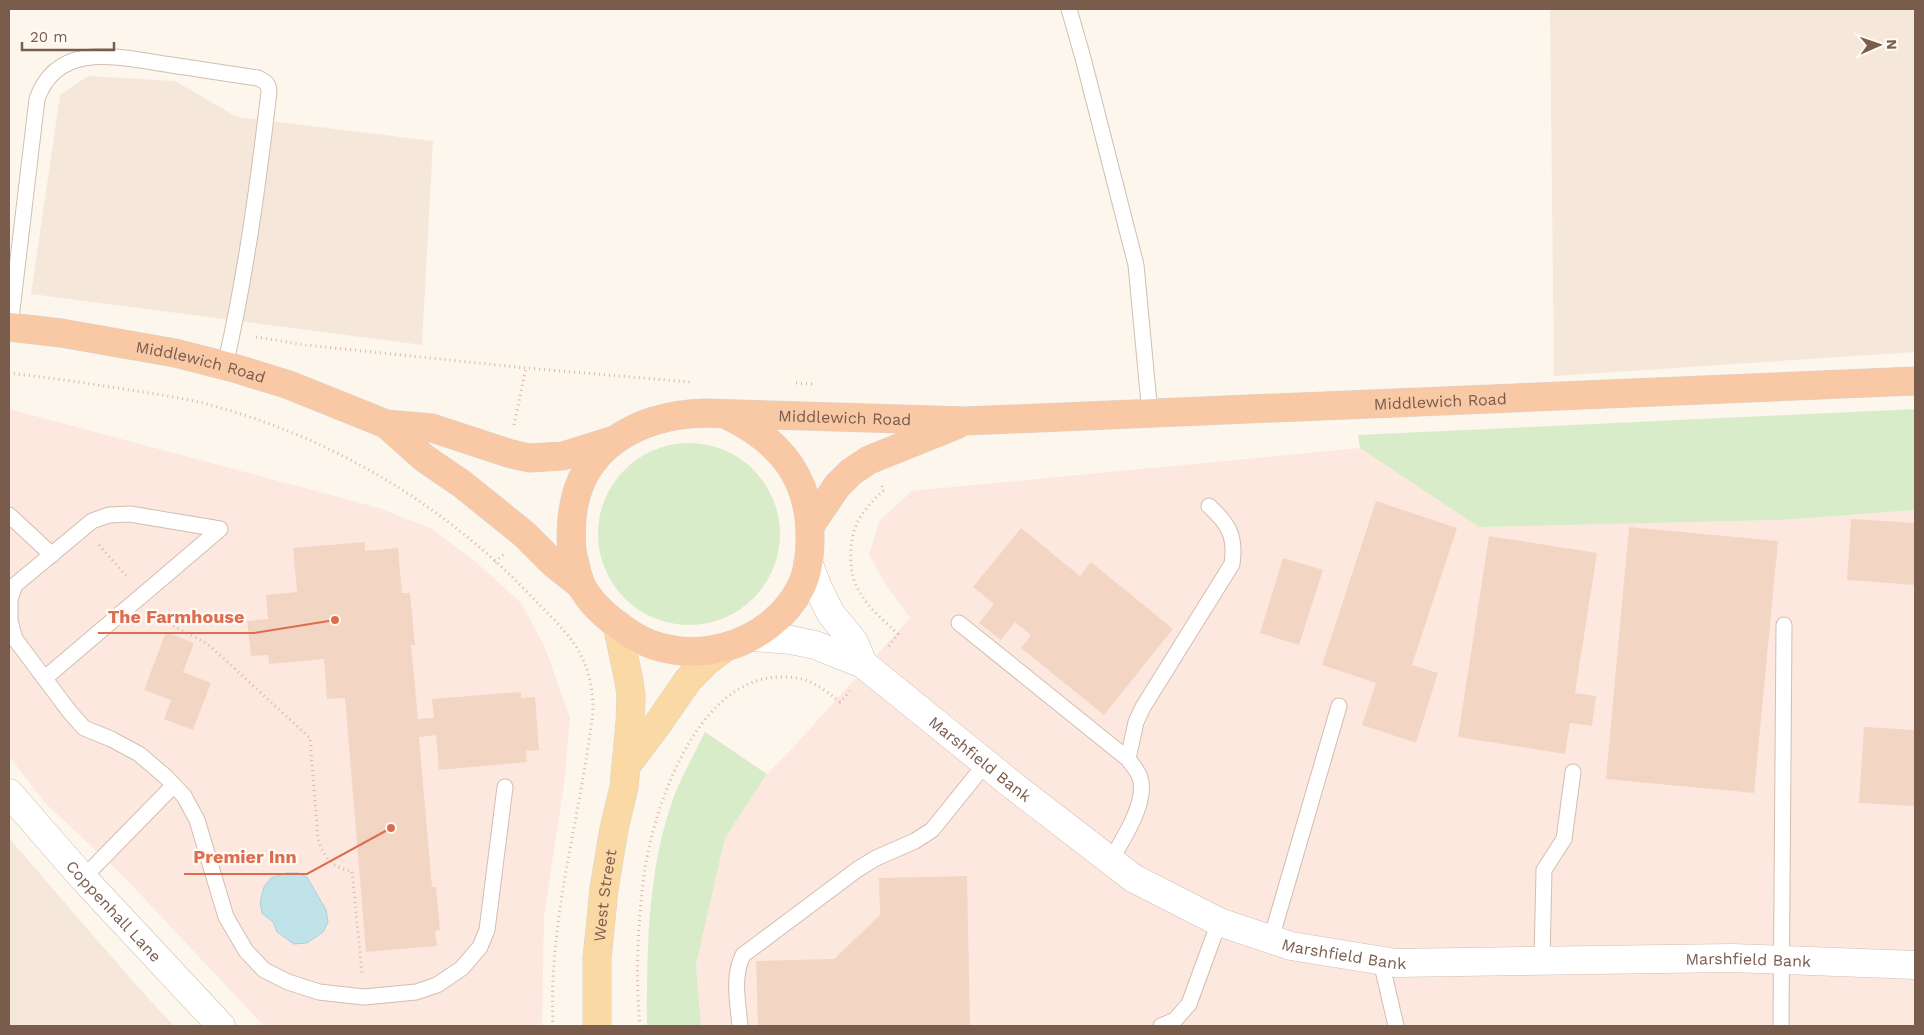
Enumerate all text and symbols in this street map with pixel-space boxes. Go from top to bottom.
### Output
scale bar [22,20,115,52]
north arrow [1854,20,1904,70]
text: 20 m [30,28,68,46]
text: N [1884,39,1900,50]
street label: Middlewich Road [134,337,268,387]
street label: Middlewich Road [1373,389,1507,414]
street label: Middlewich Road [778,406,911,429]
callout: The Farmhouse [98,600,254,633]
text: The Farmhouse [108,606,244,627]
street label: Marshfield Bank [925,712,1035,806]
callout: Premier Inn [184,841,307,874]
text: Premier Inn [193,846,297,867]
street label: West Street [590,848,621,943]
street label: Coppenhall Lane [62,857,165,966]
street label: Marshfield Bank [1279,935,1406,973]
street label: Marshfield Bank [1685,949,1811,971]

